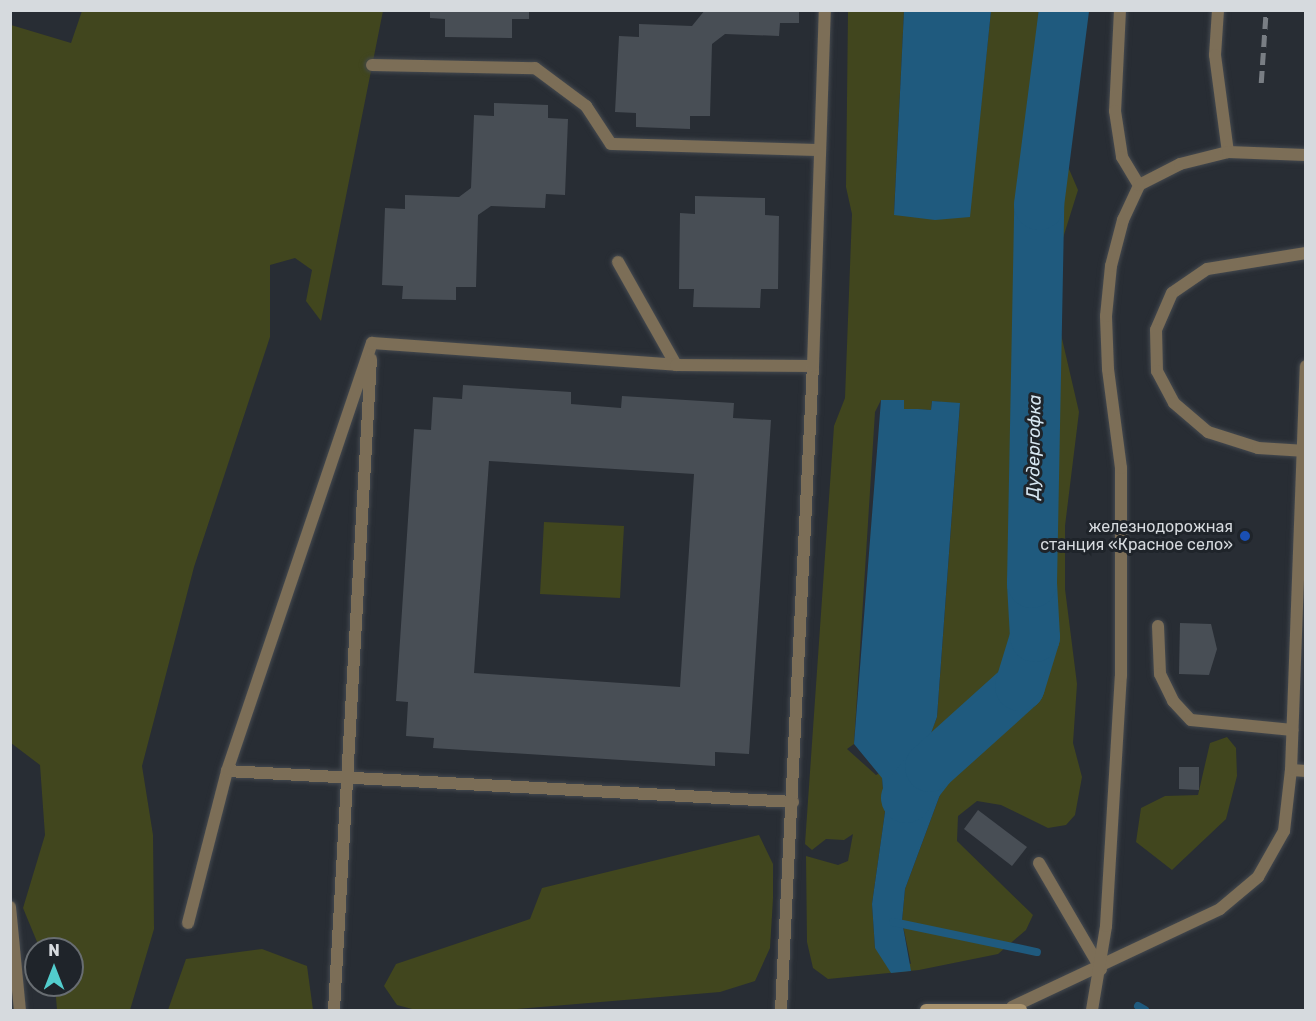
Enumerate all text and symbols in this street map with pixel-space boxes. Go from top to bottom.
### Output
water label: Дудергофка [1022,394,1046,500]
place label: железнодорожная станция «Красное село» [1040,517,1233,555]
marker: железнодорожная станция «Красное село» [1238,529,1252,543]
north arrow [24,937,84,997]
text: N [48,941,60,960]

